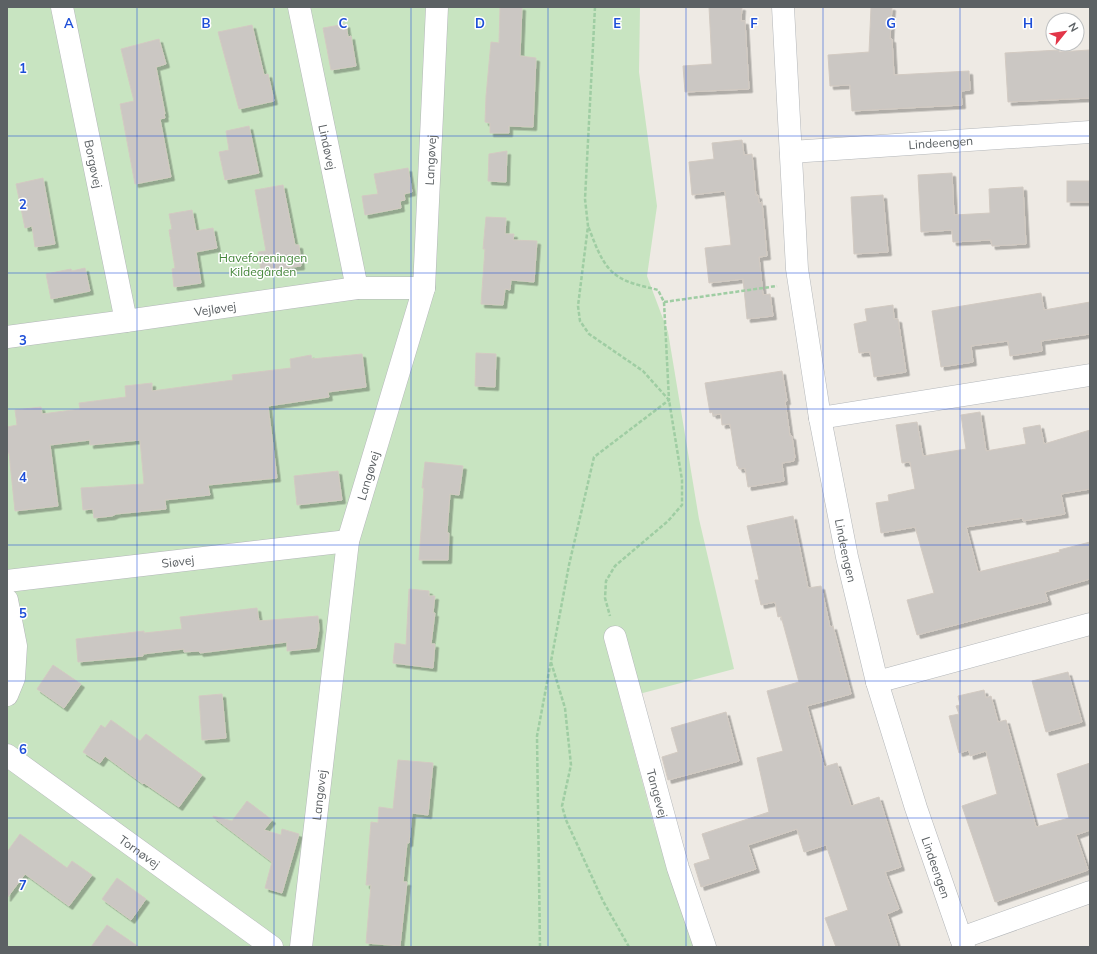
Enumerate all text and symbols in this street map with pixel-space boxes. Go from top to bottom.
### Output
north arrow [1045,12,1085,52]
text: A [64,15,74,31]
text: B [202,15,211,31]
text: C [339,15,348,31]
text: D [475,15,485,31]
text: E [613,15,621,31]
text: F [750,15,758,31]
text: G [886,15,896,31]
text: H [1023,15,1033,31]
text: N [1066,20,1082,34]
text: 1 [19,60,27,76]
street label: Lindøvej [316,123,340,171]
street label: Lindeengen [908,132,973,152]
street label: Langøvej [421,134,439,186]
street label: Borgøvej [82,138,106,189]
text: 2 [19,196,27,212]
park label: Haveforeningen Kildegården [219,250,307,279]
street label: Vejløvej [193,298,237,319]
text: 3 [19,332,27,348]
street label: Langøvej [353,449,382,502]
text: 4 [19,469,27,485]
street label: Lindeengen [832,517,860,584]
street label: Siøvej [161,552,195,570]
text: 5 [19,605,27,621]
text: 6 [19,741,27,757]
street label: Tangevej [644,767,671,820]
street label: Langøvej [308,769,329,821]
street label: Tornøvej [116,831,163,871]
street label: Lindeengen [919,834,954,900]
text: 7 [19,877,27,893]

